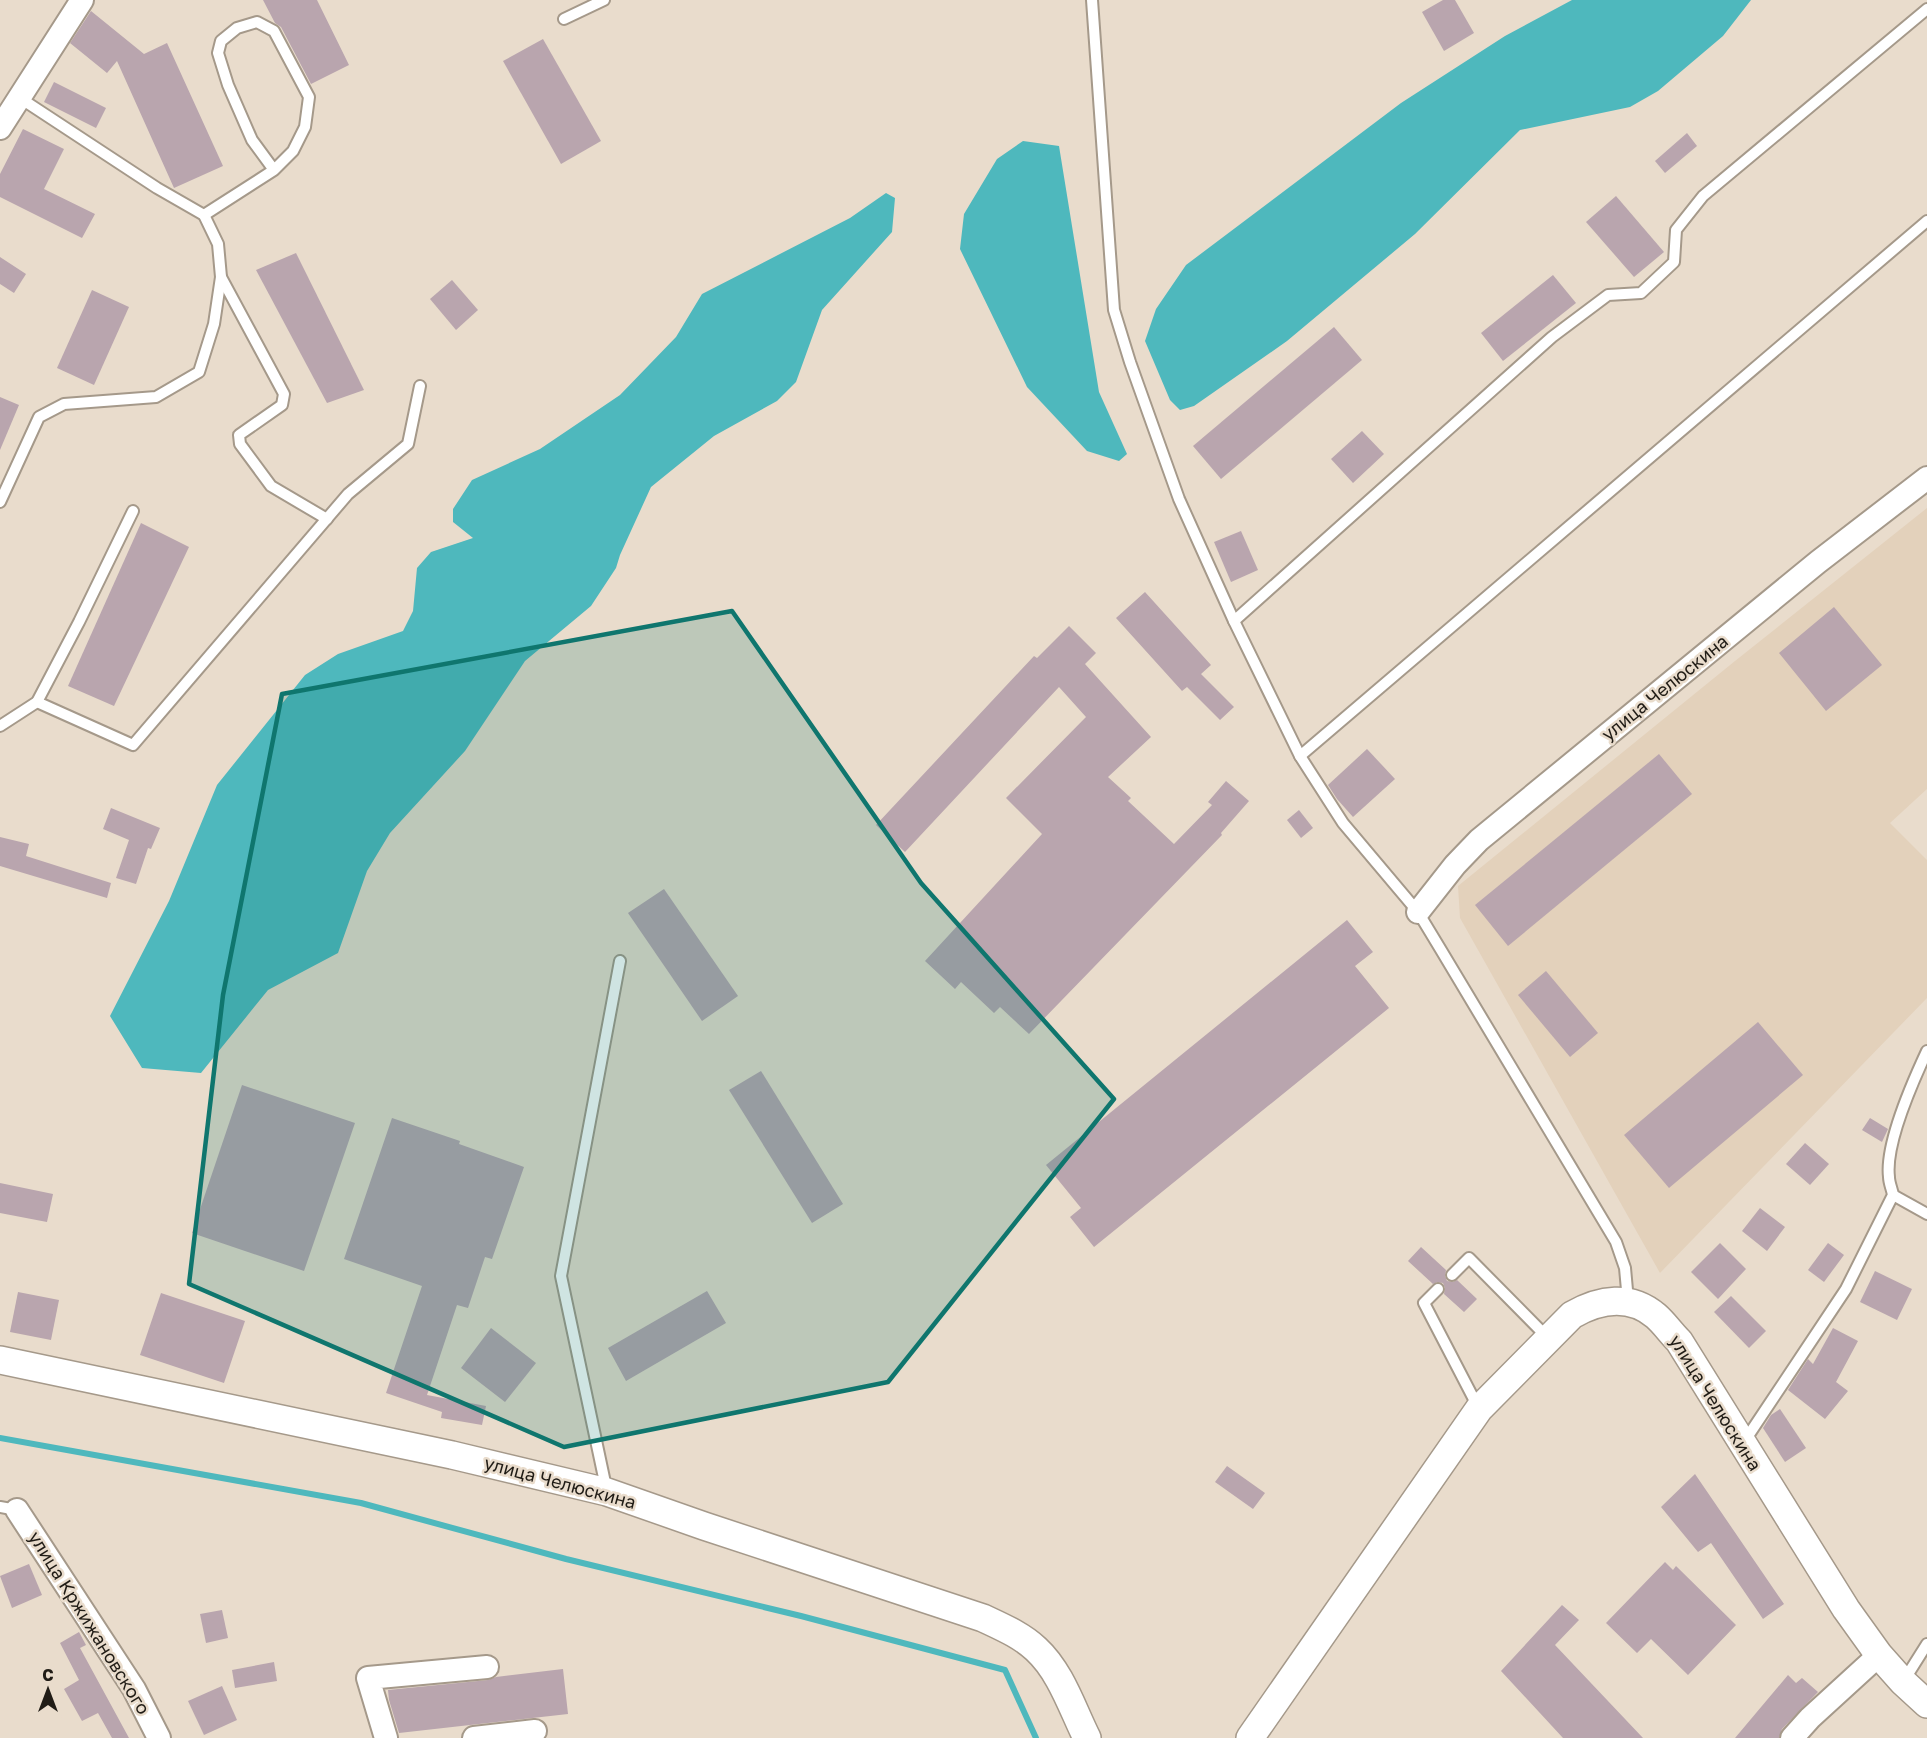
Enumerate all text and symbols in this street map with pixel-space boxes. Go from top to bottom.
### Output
street label: улица Челюскина [1597,629,1732,745]
street label: улица Челюскина [1665,1330,1767,1475]
street label: улица Челюскина [482,1451,639,1513]
street label: улица Кржижановского [24,1527,155,1718]
north arrow [18,1660,78,1720]
text: С [42,1665,54,1685]

